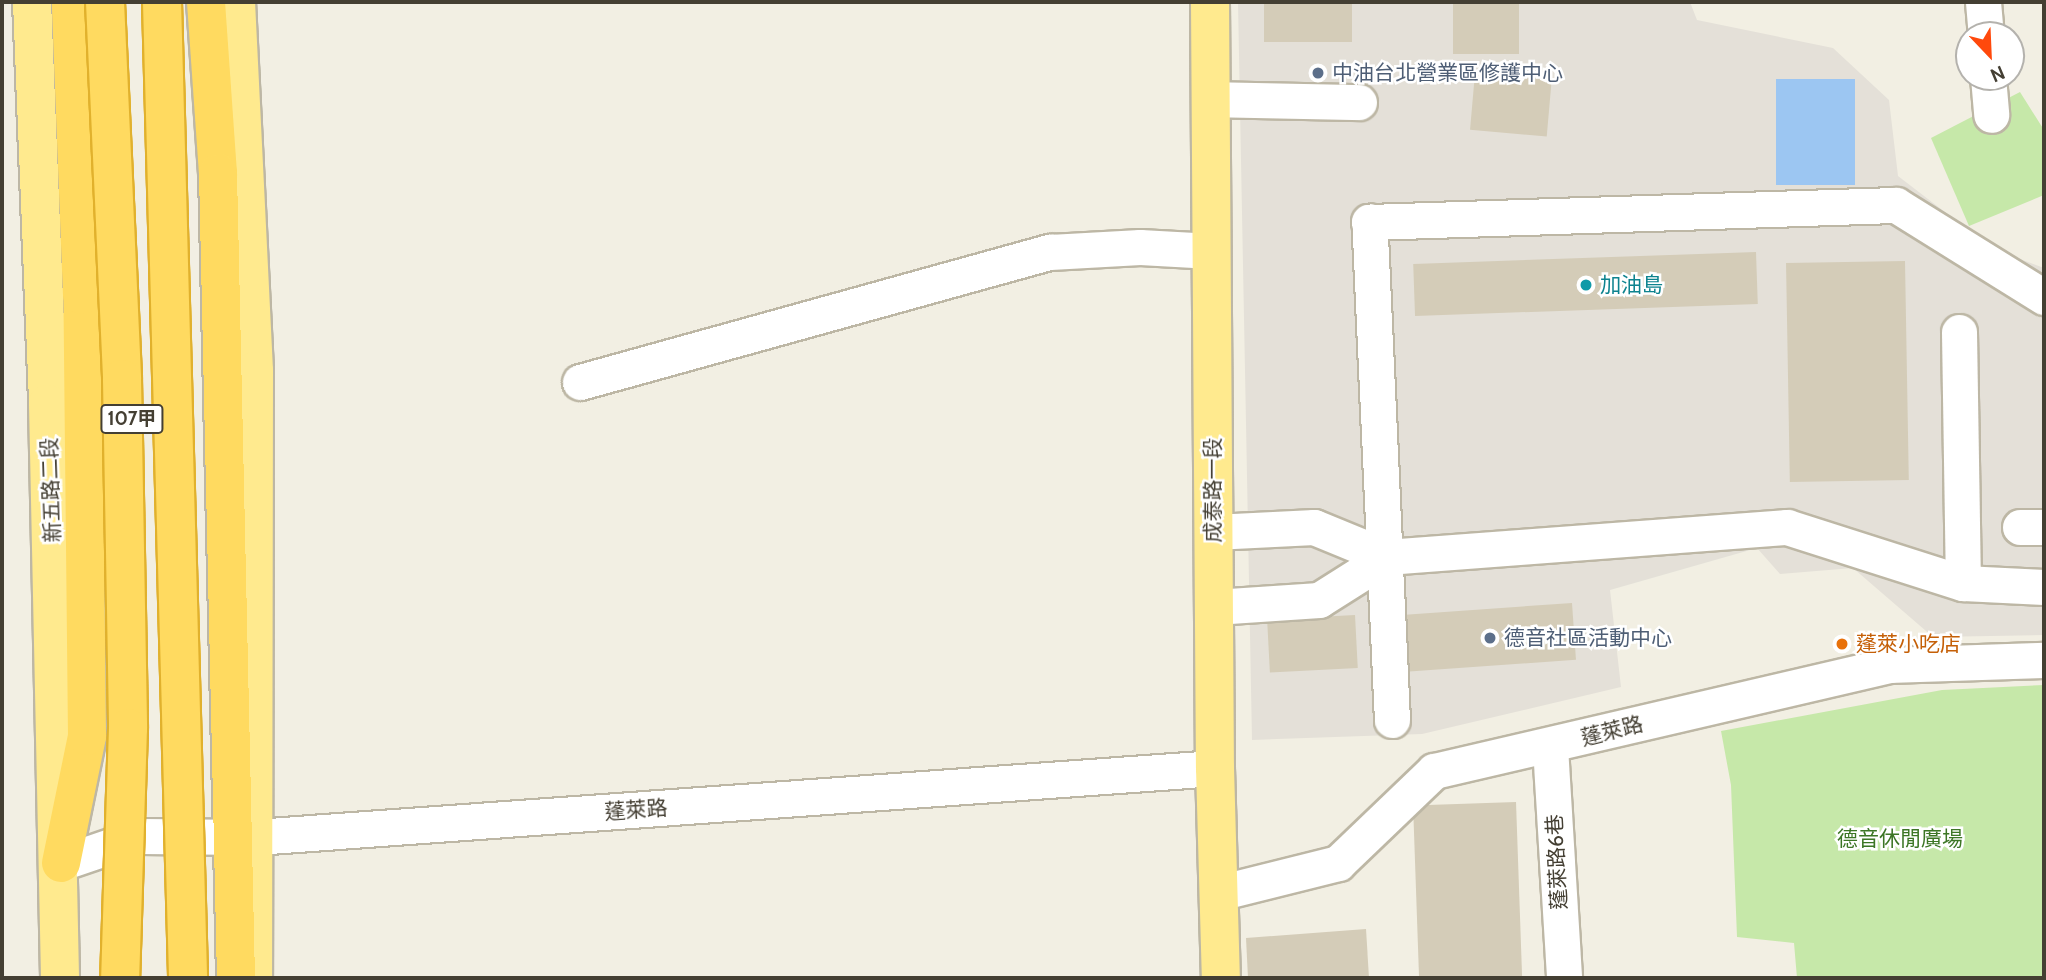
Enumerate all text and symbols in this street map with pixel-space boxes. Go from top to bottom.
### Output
north arrow [1955,21,2025,91]
place label: 中油台北營業區修護中心 [1332,60,1563,86]
text: N [1987,61,2008,87]
marker: 中油台北營業區修護中心 [1310,65,1326,81]
place label: 加油島 [1600,272,1663,298]
marker: 加油島 [1578,277,1594,293]
road number: 107甲 [99,404,165,434]
street label: 新五路二段 [37,437,65,543]
street label: 成泰路一段 [1200,438,1226,542]
place label: 德音社區活動中心 [1504,625,1672,651]
marker: 德音社區活動中心 [1482,630,1498,646]
place label: 蓬萊小吃店 [1856,631,1961,657]
marker: 蓬萊小吃店 [1834,636,1850,652]
street label: 蓬萊路 [1578,711,1646,751]
street label: 蓬萊路 [604,795,668,825]
street label: 蓬萊路6巷 [1542,813,1572,911]
park label: 德音休閒廣場 [1837,826,1963,852]

